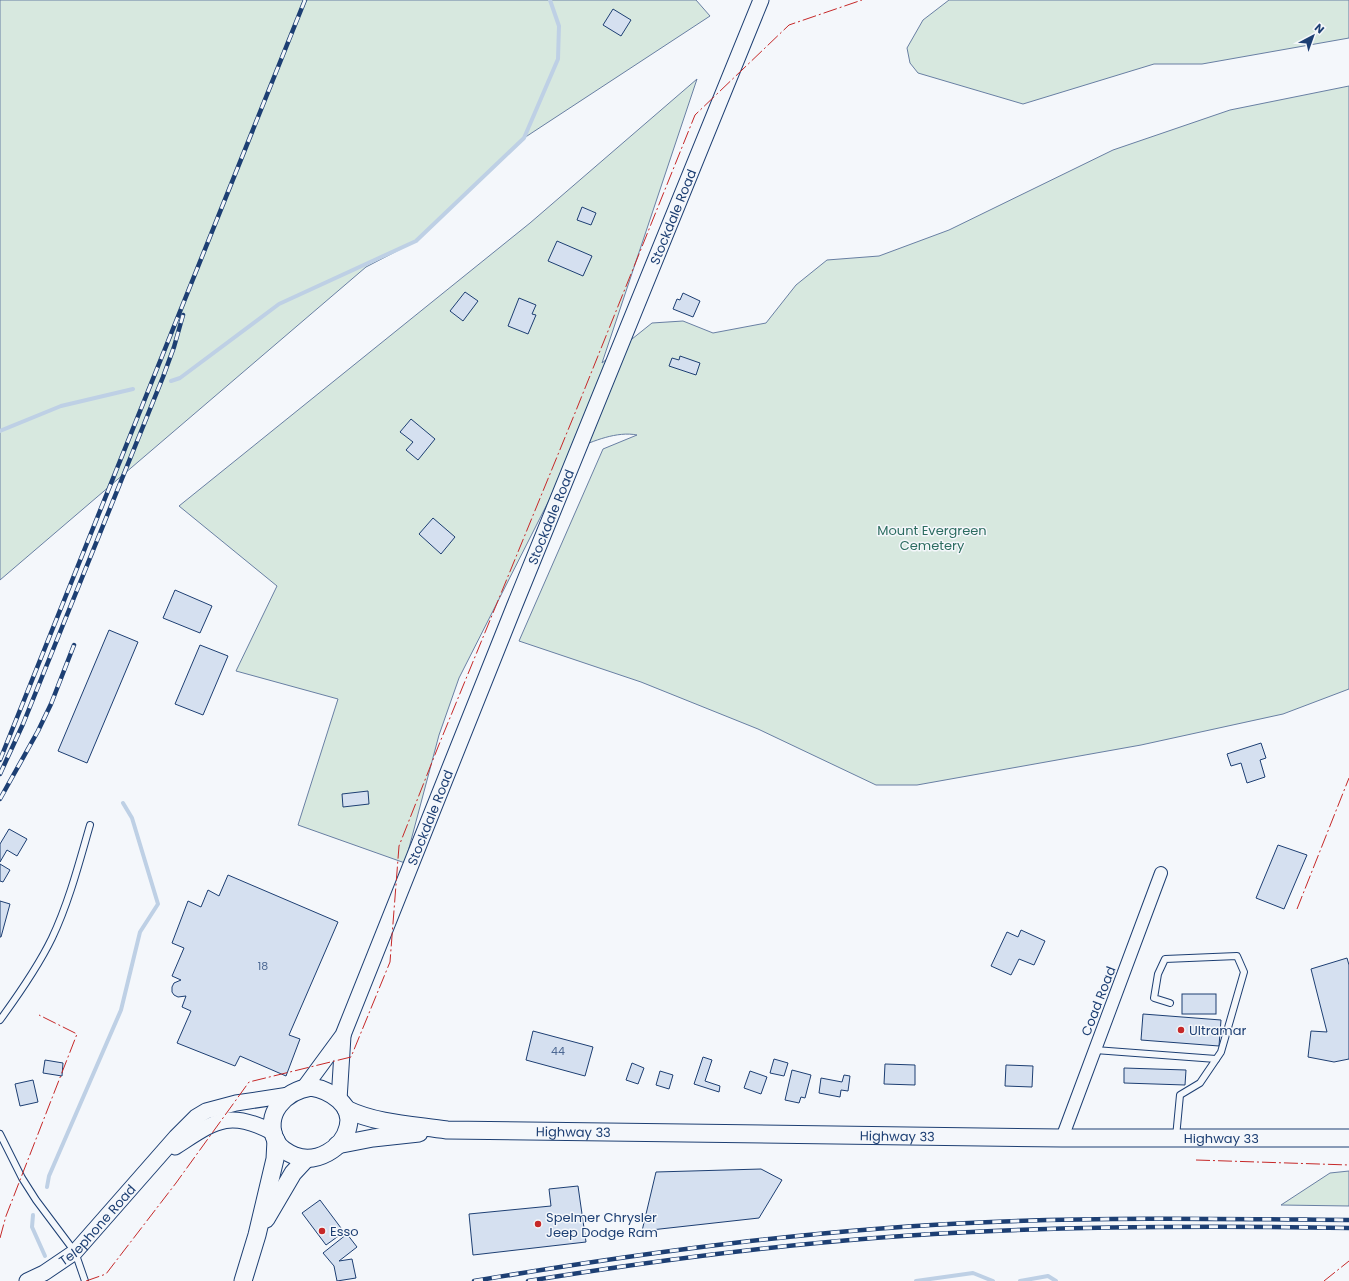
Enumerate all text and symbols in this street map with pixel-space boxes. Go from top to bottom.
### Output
north arrow [1293,16,1333,56]
text: N [1311,20,1328,37]
street label: Stockdale Road [645,166,701,268]
street label: Stockdale Road [523,466,579,568]
park label: Mount Evergreen Cemetery [877,521,987,555]
street label: Stockdale Road [403,767,458,868]
house number: 18 [258,958,268,974]
street label: Coad Road [1076,964,1120,1039]
place label: Ultramar [1189,1021,1247,1040]
marker: Ultramar [1176,1025,1186,1035]
house number: 44 [551,1043,565,1059]
street label: Highway 33 [536,1122,611,1142]
street label: Highway 33 [860,1126,935,1146]
street label: Highway 33 [1184,1129,1259,1148]
street label: Telephone Road [55,1180,140,1270]
place label: Spelmer Chrysler Jeep Dodge Ram [546,1208,658,1242]
marker: Spelmer Chrysler Jeep Dodge Ram [533,1219,543,1229]
place label: Esso [330,1222,359,1241]
marker: Esso [317,1226,327,1236]

